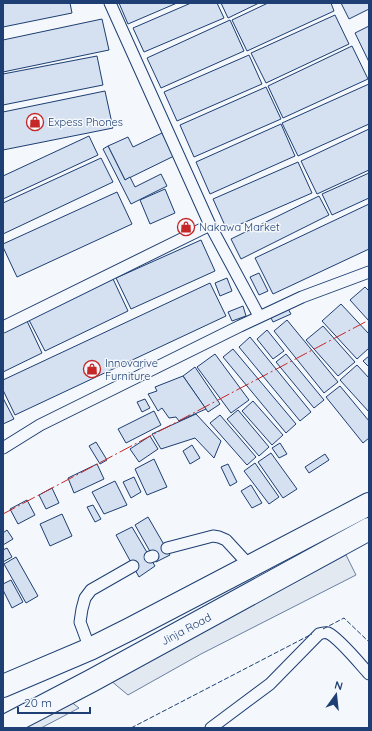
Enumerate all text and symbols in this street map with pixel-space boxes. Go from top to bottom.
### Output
shop icon: Expess Phones [25,112,45,132]
place label: Expess Phones [48,115,123,129]
shop icon: Nakawa Market [176,217,196,237]
place label: Nakawa Market [199,220,280,234]
place label: Innovarive Furniture [105,356,158,383]
shop icon: Innovarive Furniture [82,359,102,379]
street label: Jinja Road [158,610,214,648]
north arrow [316,675,356,715]
text: N [333,678,344,693]
scale bar [18,689,90,715]
text: 20 m [24,695,52,710]

